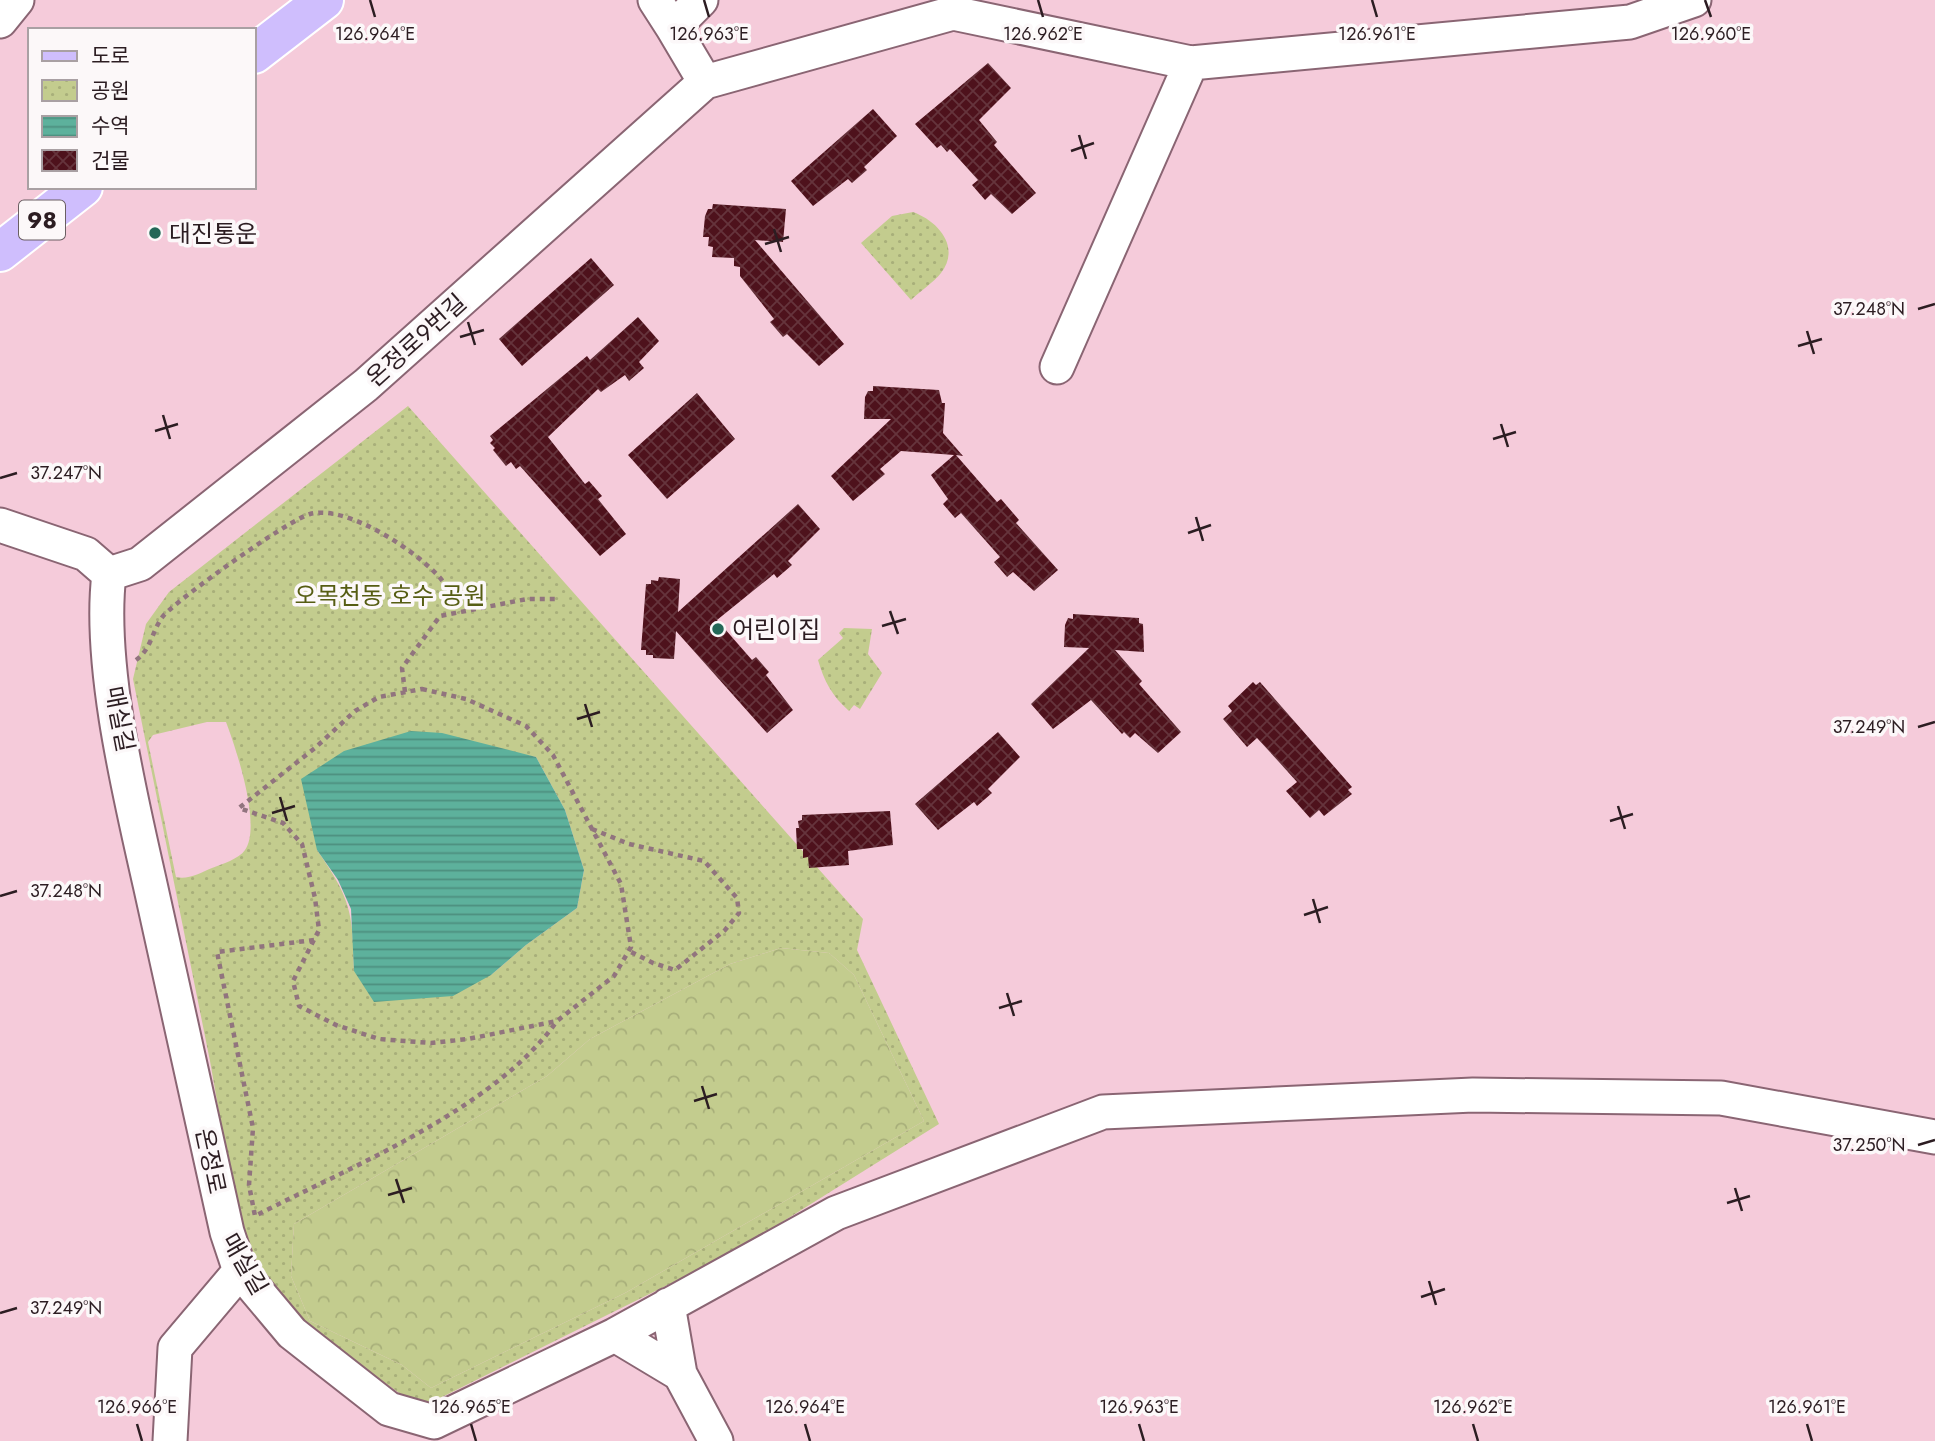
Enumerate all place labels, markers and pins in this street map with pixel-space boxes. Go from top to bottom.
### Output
place label: 대진통운 [169,216,257,251]
marker: 대진통운 [147,225,163,241]
place label: 어린이집 [732,612,820,647]
marker: 어린이집 [710,621,726,637]

